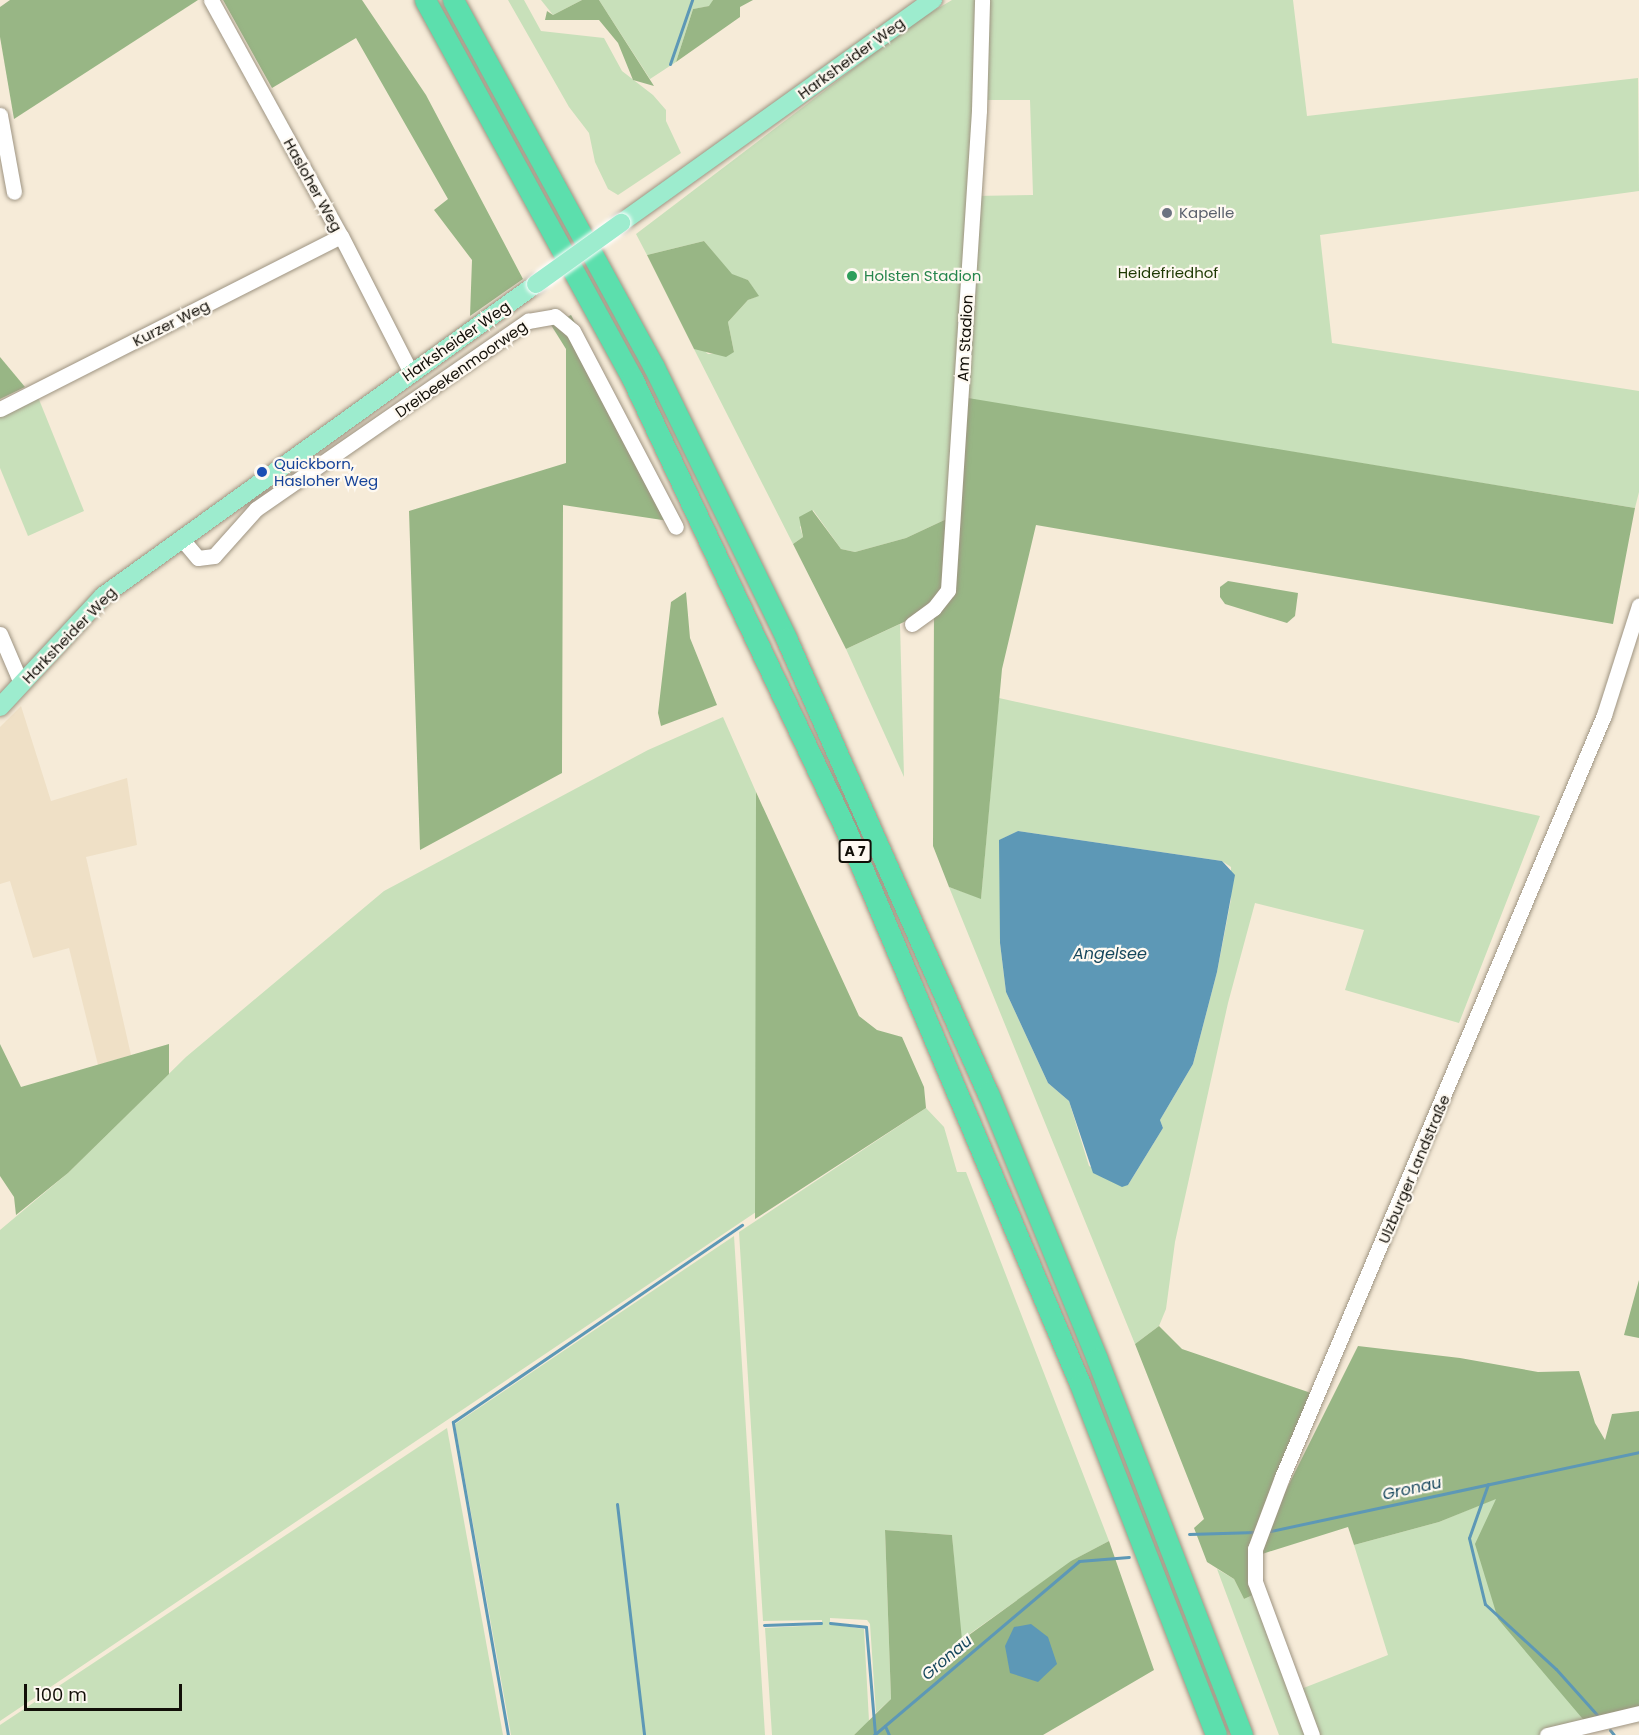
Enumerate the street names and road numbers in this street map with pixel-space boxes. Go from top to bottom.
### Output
street label: Harksheider Weg [794,13,908,103]
street label: Hasloher Weg [280,135,346,235]
street label: Am Stadion [954,294,976,382]
street label: Kurzer Weg [129,296,213,350]
street label: Harksheider Weg [399,297,513,385]
street label: Dreibeekenmoorweg [392,317,530,421]
street label: Harksheider Weg [18,583,120,687]
road number: A 7 [838,840,872,862]
street label: Ulzburger Landstraße [1374,1092,1454,1246]

